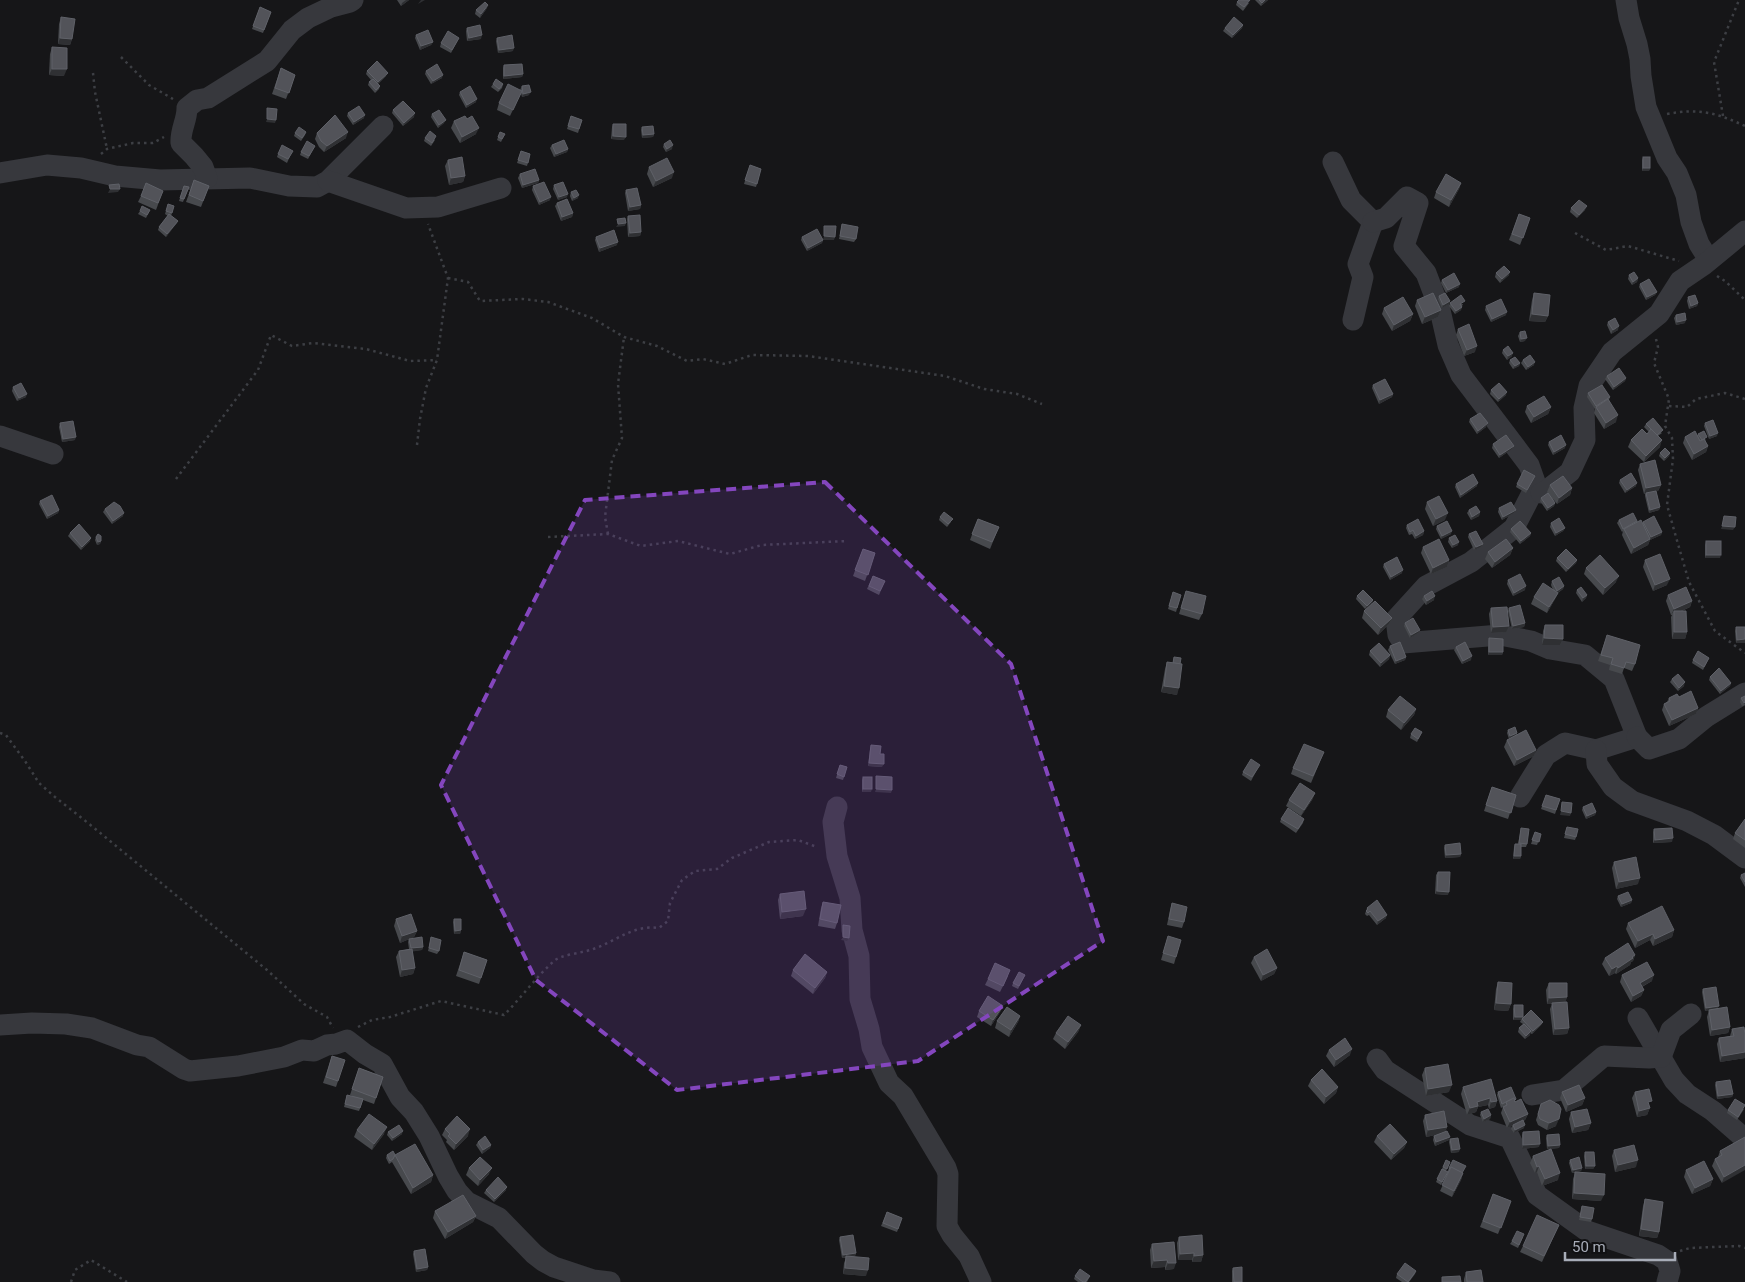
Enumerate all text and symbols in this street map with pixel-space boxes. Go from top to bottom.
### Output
scale bar [1565,1230,1675,1262]
text: 50 m [1572,1238,1606,1256]

